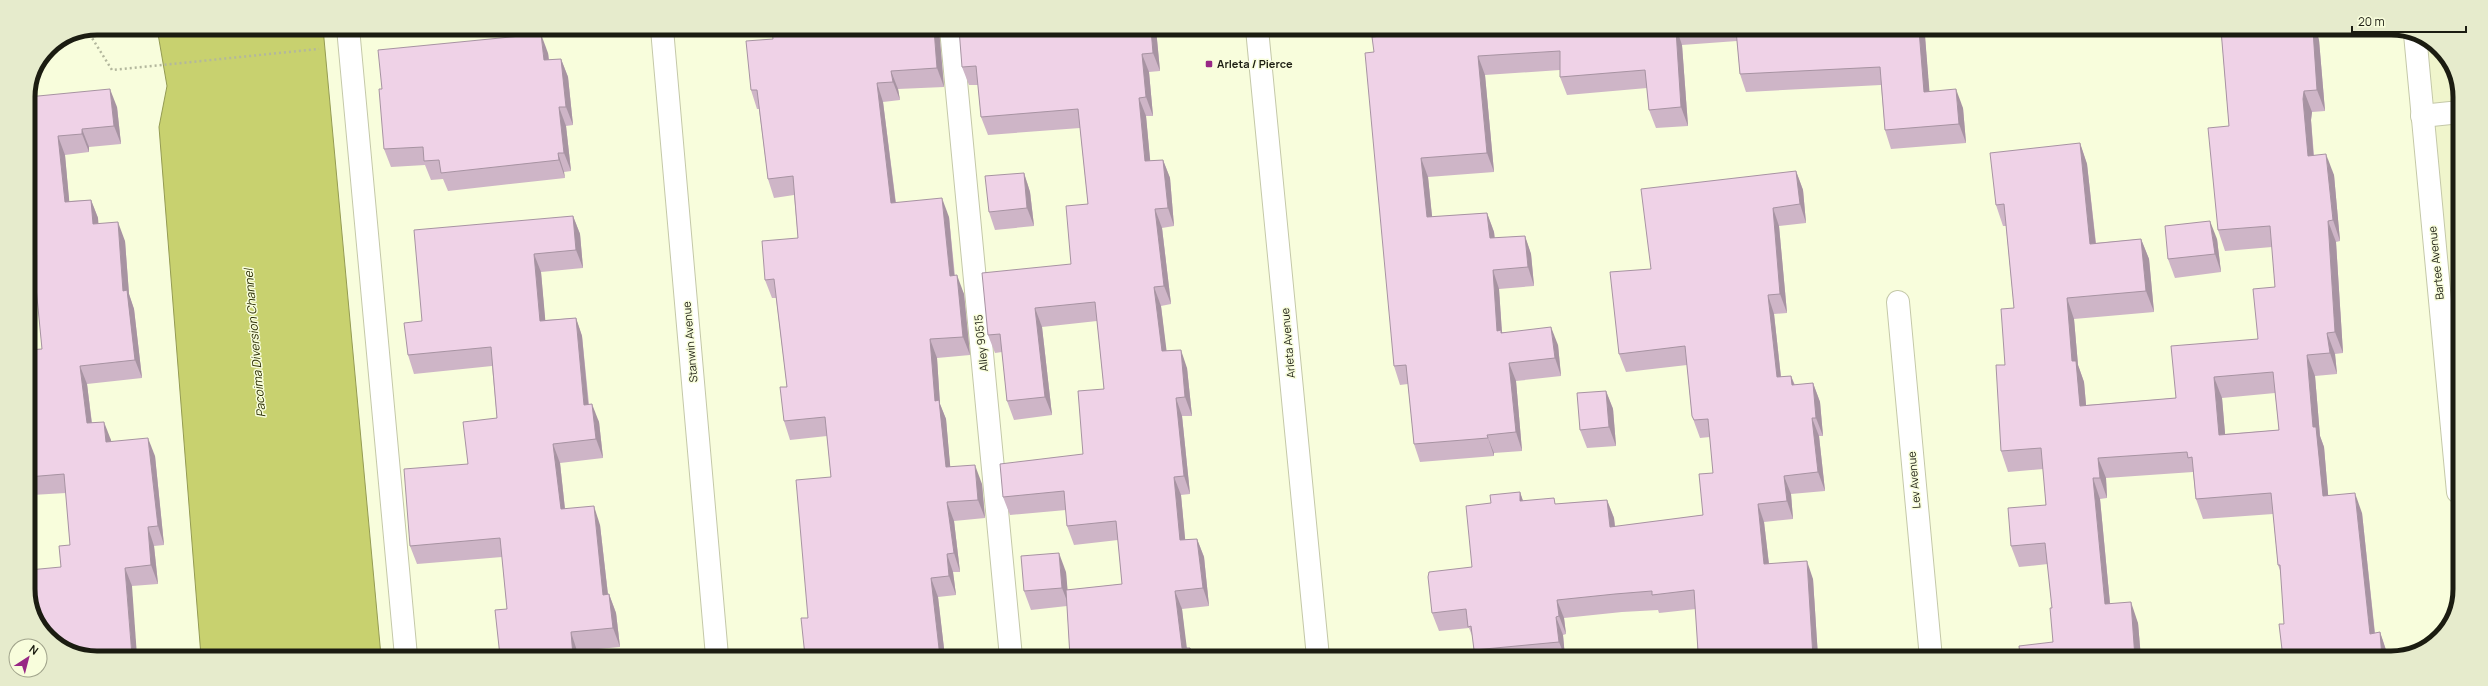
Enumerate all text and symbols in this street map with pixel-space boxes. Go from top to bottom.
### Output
scale bar [2352,8,2466,34]
text: 20 m [2358,13,2385,30]
place label: Arleta / Pierce [1217,56,1293,71]
marker: Arleta / Pierce [1204,59,1214,69]
street label: Bartee Avenue [2424,225,2447,301]
water label: Pacoima Diversion Channel [239,266,269,418]
street label: Stanwin Avenue [678,300,701,383]
street label: Arleta Avenue [1277,307,1298,379]
street label: Alley 90515 [970,314,991,372]
street label: Lev Avenue [1903,450,1923,509]
north arrow [8,638,48,678]
text: N [27,641,42,658]

